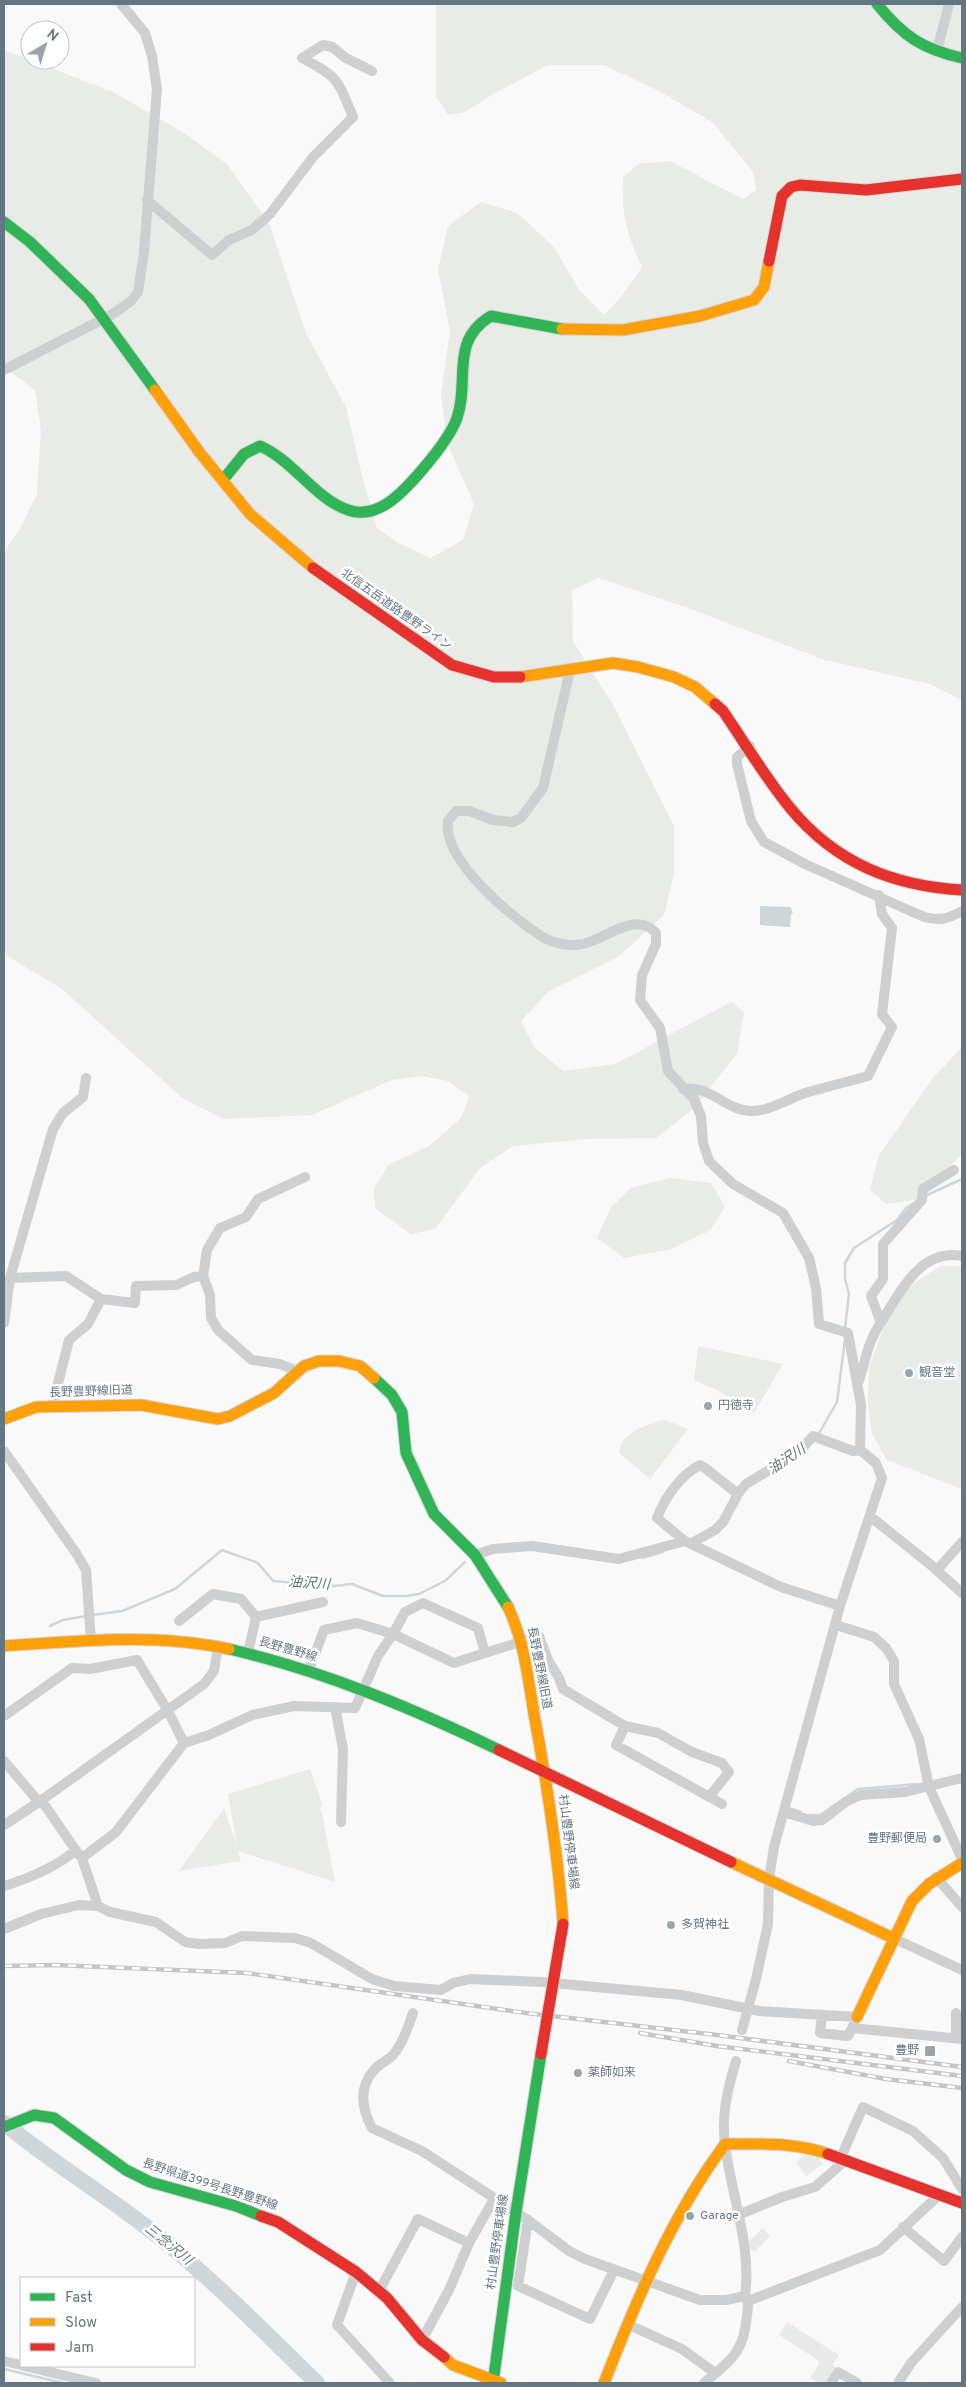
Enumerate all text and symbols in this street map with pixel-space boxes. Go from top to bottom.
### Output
north arrow [20,20,70,70]
text: N [43,26,61,46]
street label: 北信五岳道路豊野ライン [337,566,455,654]
place label: 観音堂 [919,1365,955,1381]
marker: 観音堂 [903,1367,915,1379]
street label: 長野豊野線旧道 [49,1383,133,1401]
place label: 円徳寺 [718,1398,754,1414]
marker: 円徳寺 [702,1400,714,1412]
water label: 油沢川 [765,1440,811,1479]
water label: 油沢川 [287,1574,333,1594]
street label: 長野豊野線旧道 [523,1625,555,1711]
street label: 長野豊野線 [257,1634,319,1666]
street label: 村山豊野停車場線 [554,1793,582,1891]
place label: 豊野郵便局 [867,1831,927,1847]
marker: 豊野郵便局 [931,1833,943,1845]
place label: 多賀神社 [681,1917,729,1933]
marker: 多賀神社 [665,1919,677,1931]
place label: 豊野 [895,2043,919,2059]
marker: 豊野 [923,2044,937,2058]
place label: 薬師如来 [588,2065,636,2081]
marker: 薬師如来 [572,2067,584,2079]
street label: 長野県道399号長野豊野線 [140,2156,280,2214]
street label: 村山豊野停車場線 [483,2193,513,2291]
place label: Garage [700,2208,739,2224]
marker: Garage [684,2210,696,2222]
water label: 三念沢川 [141,2221,197,2270]
legend [20,2277,195,2367]
text: Fast [65,2289,93,2308]
text: Slow [65,2314,97,2333]
text: Jam [65,2339,94,2358]

